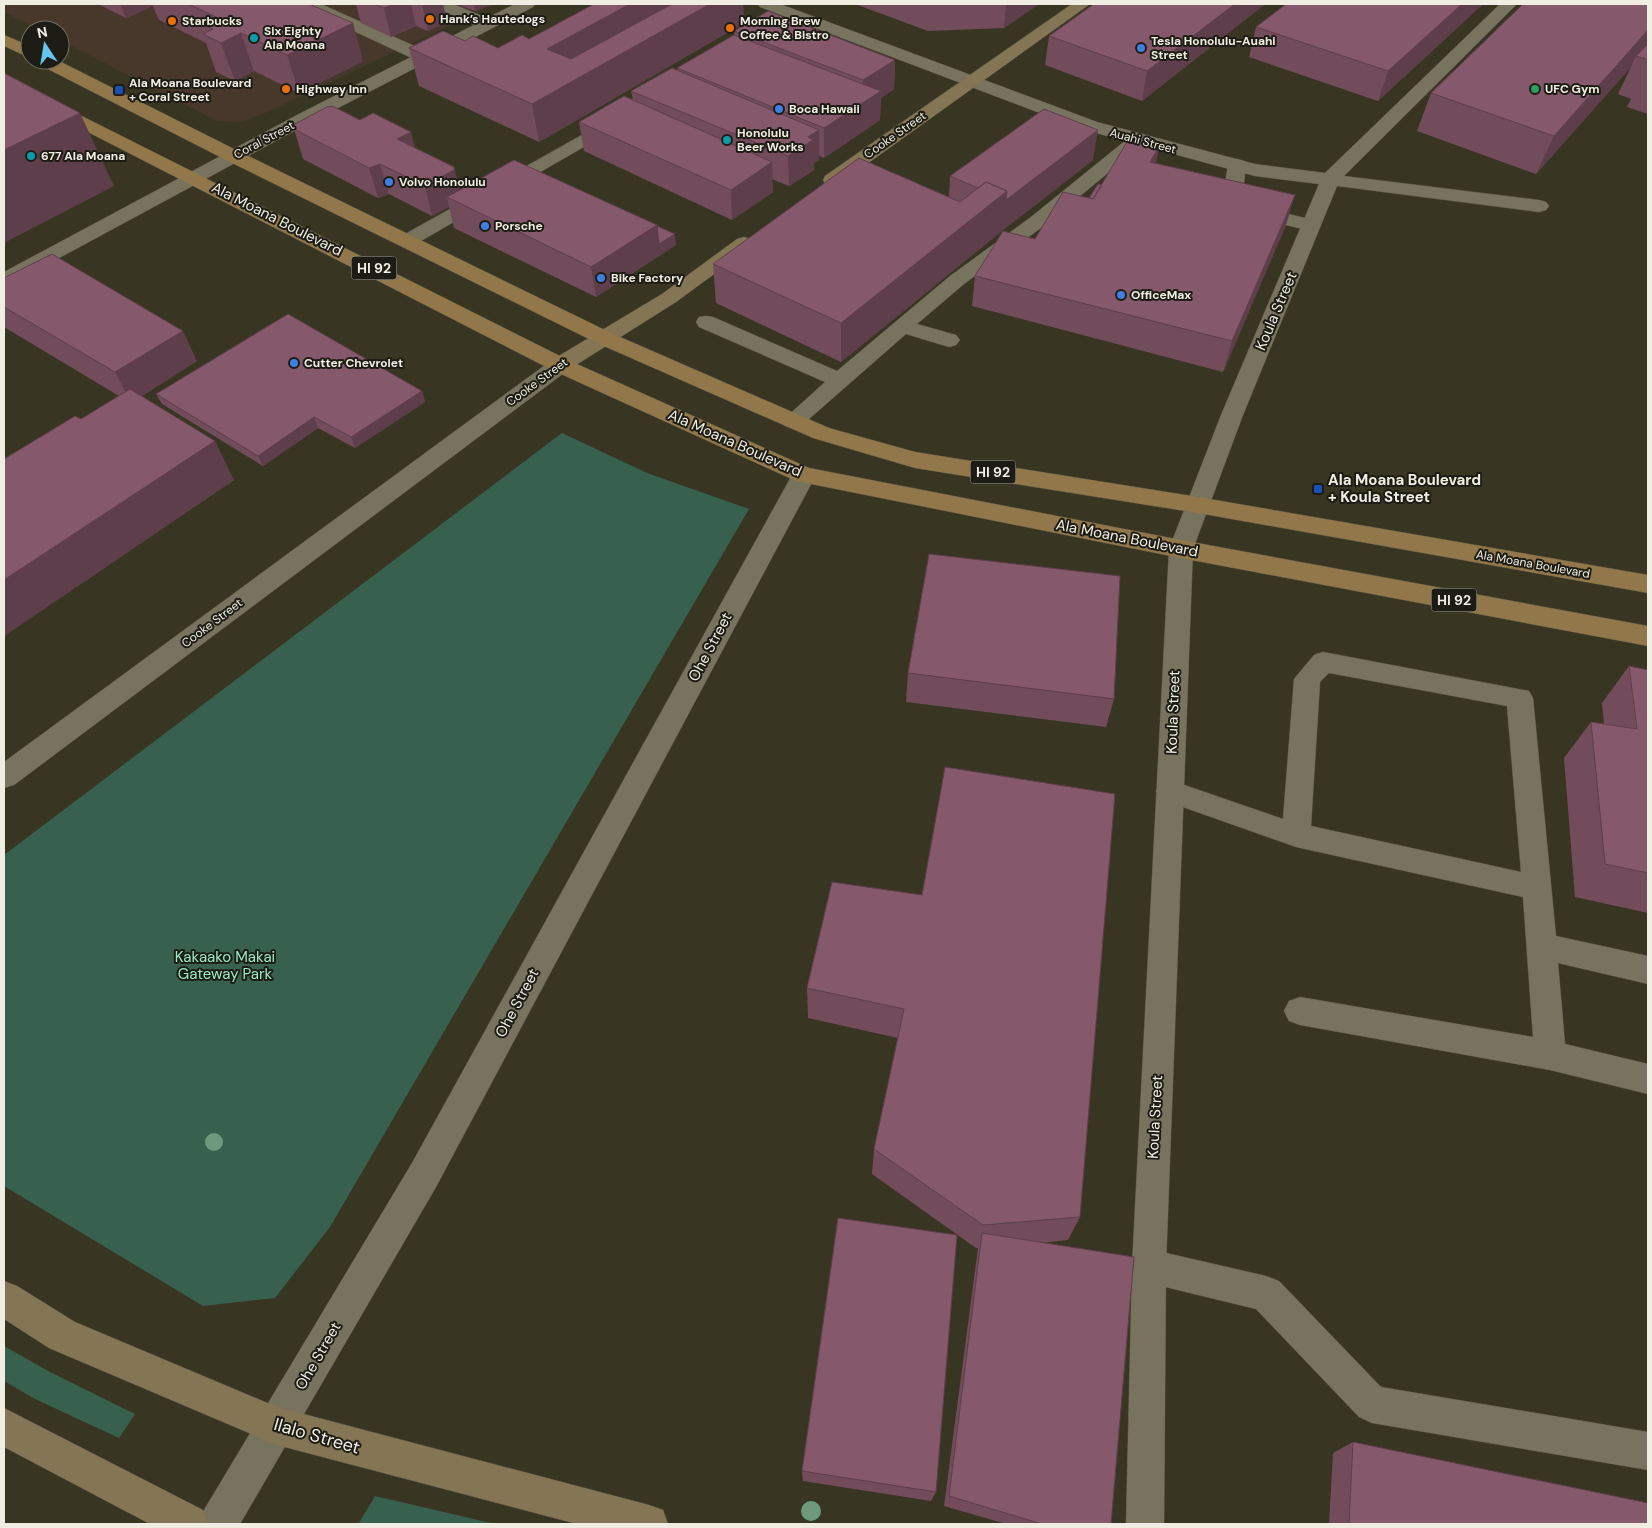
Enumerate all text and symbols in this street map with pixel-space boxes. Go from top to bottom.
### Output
place label: Hank’s Hautedogs [440,11,545,27]
place label: Starbucks [182,13,242,29]
marker: Hank’s Hautedogs [424,13,436,25]
place label: Morning Brew Coffee & Bistro [740,13,829,43]
marker: Starbucks [166,15,178,27]
north arrow [20,20,70,70]
text: N [35,22,49,42]
marker: Morning Brew Coffee & Bistro [724,22,736,34]
place label: Six Eighty Ala Moana [264,23,325,53]
marker: Six Eighty Ala Moana [248,32,260,44]
place label: Tesla Honolulu-Auahi Street [1151,33,1276,63]
marker: Tesla Honolulu-Auahi Street [1135,42,1147,54]
place label: Ala Moana Boulevard + Coral Street [129,75,252,105]
place label: Highway Inn [296,81,367,97]
place label: UFC Gym [1545,81,1599,97]
marker: Highway Inn [280,83,292,95]
marker: UFC Gym [1529,83,1541,95]
marker: Ala Moana Boulevard + Coral Street [113,84,125,96]
place label: Boca Hawaii [789,101,860,117]
marker: Boca Hawaii [773,103,785,115]
street label: Cooke Street [861,107,930,162]
street label: Coral Street [231,117,297,163]
street label: Auahi Street [1108,124,1178,158]
place label: Honolulu Beer Works [737,125,804,155]
marker: Honolulu Beer Works [721,134,733,146]
place label: 677 Ala Moana [41,148,125,164]
marker: 677 Ala Moana [25,150,37,162]
place label: Volvo Honolulu [399,174,486,190]
marker: Volvo Honolulu [383,176,395,188]
street label: Ala Moana Boulevard [208,177,346,261]
place label: Porsche [495,218,543,234]
marker: Porsche [479,220,491,232]
road number: HI 92 [352,256,396,280]
street label: Koula Street [1250,268,1302,353]
place label: Bike Factory [611,270,684,286]
marker: Bike Factory [595,272,607,284]
place label: OfficeMax [1131,287,1191,303]
marker: OfficeMax [1115,289,1127,301]
street label: Cooke Street [503,354,571,410]
place label: Cutter Chevrolet [304,355,403,371]
marker: Cutter Chevrolet [288,357,300,369]
street label: Ala Moana Boulevard [665,405,805,481]
road number: HI 92 [970,461,1016,484]
place label: Ala Moana Boulevard + Koula Street [1328,470,1481,507]
marker: Ala Moana Boulevard + Koula Street [1312,483,1324,495]
street label: Ala Moana Boulevard [1054,514,1200,562]
street label: Ala Moana Boulevard [1475,546,1591,582]
road number: HI 92 [1432,588,1476,612]
street label: Cooke Street [178,595,246,651]
street label: Ohe Street [684,609,737,685]
street label: Koula Street [1162,670,1184,754]
park label: Kakaako Makai Gateway Park [175,947,275,984]
street label: Ohe Street [491,965,544,1041]
street label: Koula Street [1143,1075,1167,1159]
street label: Ohe Street [291,1318,346,1394]
street label: Ilalo Street [271,1412,363,1460]

